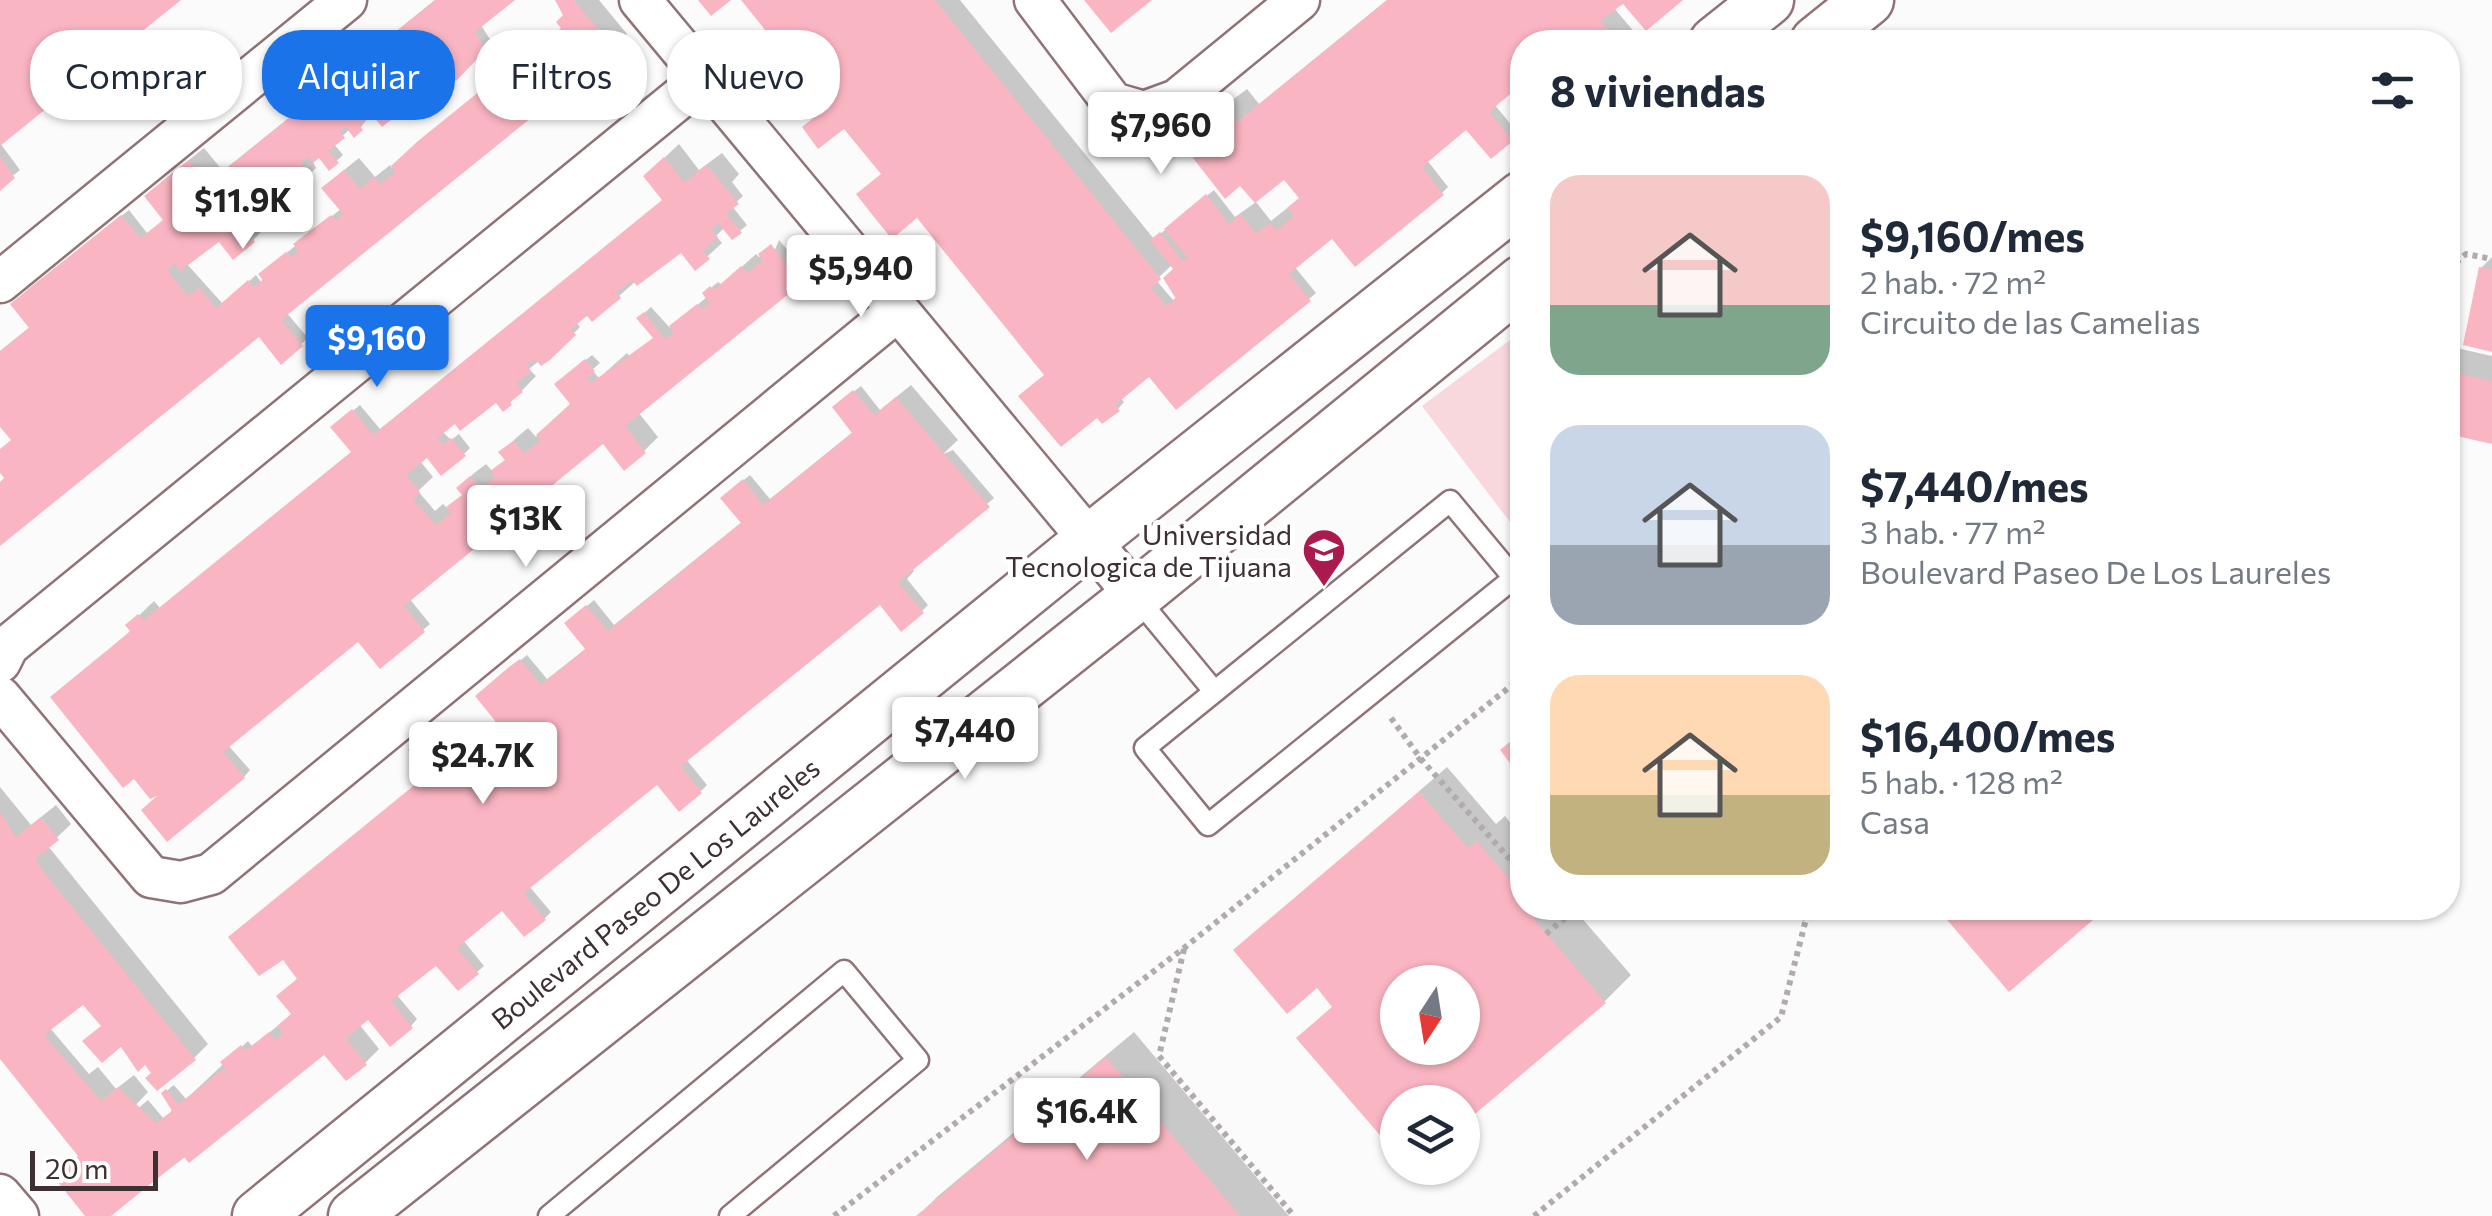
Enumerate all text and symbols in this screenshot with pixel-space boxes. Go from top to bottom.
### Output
chip: Comprar [30,30,242,120]
chip: Alquilar [262,30,455,120]
chip: Filtros [475,30,647,120]
chip: Nuevo [667,30,840,120]
icon: filters [2365,63,2420,118]
text: 8 viviendas [1550,64,1766,116]
pin: $7,960 [1080,92,1242,177]
text: $7,960 [1110,104,1212,144]
pin: $11.9K [162,167,324,252]
text: $11.9K [194,179,292,219]
text: $9,160/mes [1860,209,2085,261]
icon: home [1630,215,1750,335]
pin: $5,940 [780,235,942,320]
text: $5,940 [809,247,913,287]
text: 2 hab. · 72 m² [1860,261,2046,301]
text: Circuito de las Camelias [1860,301,2201,341]
pin: $9,160 [296,305,458,390]
text: $9,160 [328,317,426,357]
text: $7,440/mes [1860,459,2089,511]
icon: home [1630,465,1750,585]
pin: $13K [467,485,585,570]
text: $13K [489,497,563,537]
text: 3 hab. · 77 m² [1860,511,2046,551]
place label: Universidad Tecnologica de Tijuana [1005,517,1292,583]
school or university icon: Universidad Tecnologica de Tijuana [1301,527,1347,588]
text: Boulevard Paseo De Los Laureles [1860,551,2331,591]
pin: $7,440 [884,697,1046,782]
text: $7,440 [914,709,1016,749]
text: $16,400/mes [1860,709,2115,761]
icon: home [1630,715,1750,835]
pin: $24.7K [402,722,564,807]
text: $24.7K [431,734,535,774]
street label: Boulevard Paseo De Los Laureles [484,750,826,1036]
text: 5 hab. · 128 m² [1860,761,2063,801]
text: Casa [1860,801,1930,841]
north arrow [1380,965,1480,1065]
map controls [1380,965,1480,1185]
pin: $16.4K [1006,1078,1168,1163]
button: layers [1380,1085,1480,1185]
text: $16.4K [1036,1090,1138,1130]
scale bar [30,1146,158,1190]
text: 20 m [45,1151,109,1185]

